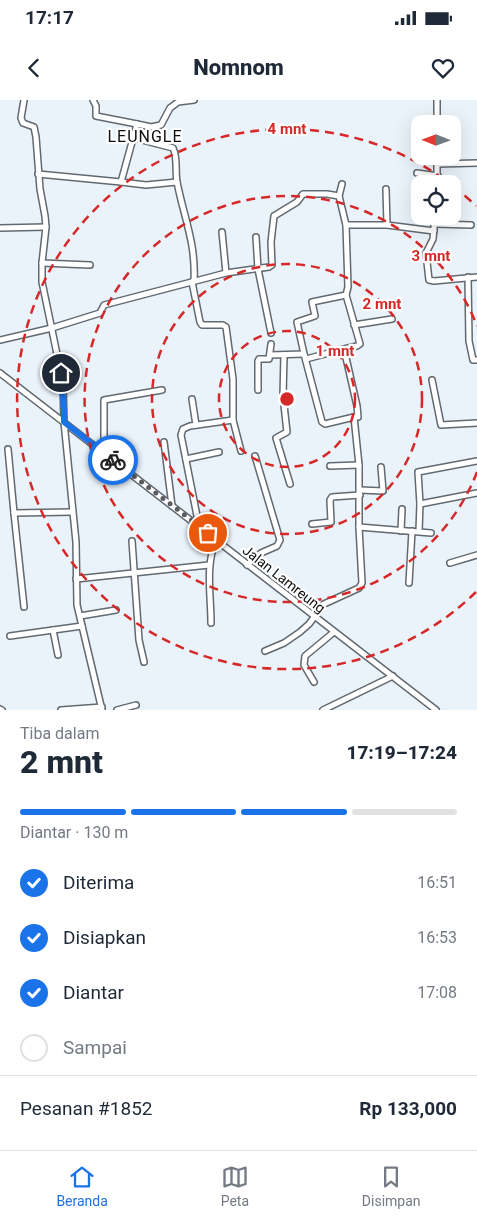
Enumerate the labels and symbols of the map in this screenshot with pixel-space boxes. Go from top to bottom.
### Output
north arrow [411,115,461,165]
text: 4 mnt [268,120,306,138]
district label: LEUNGLE [107,127,183,146]
text: 3 mnt [412,247,450,265]
text: 2 mnt [363,295,401,313]
text: 1 mnt [316,342,354,360]
pin [40,352,82,394]
centre of rings [278,390,296,408]
courier [88,435,138,485]
pin [187,512,229,554]
street label: Jalan Lamreung [240,542,328,616]

